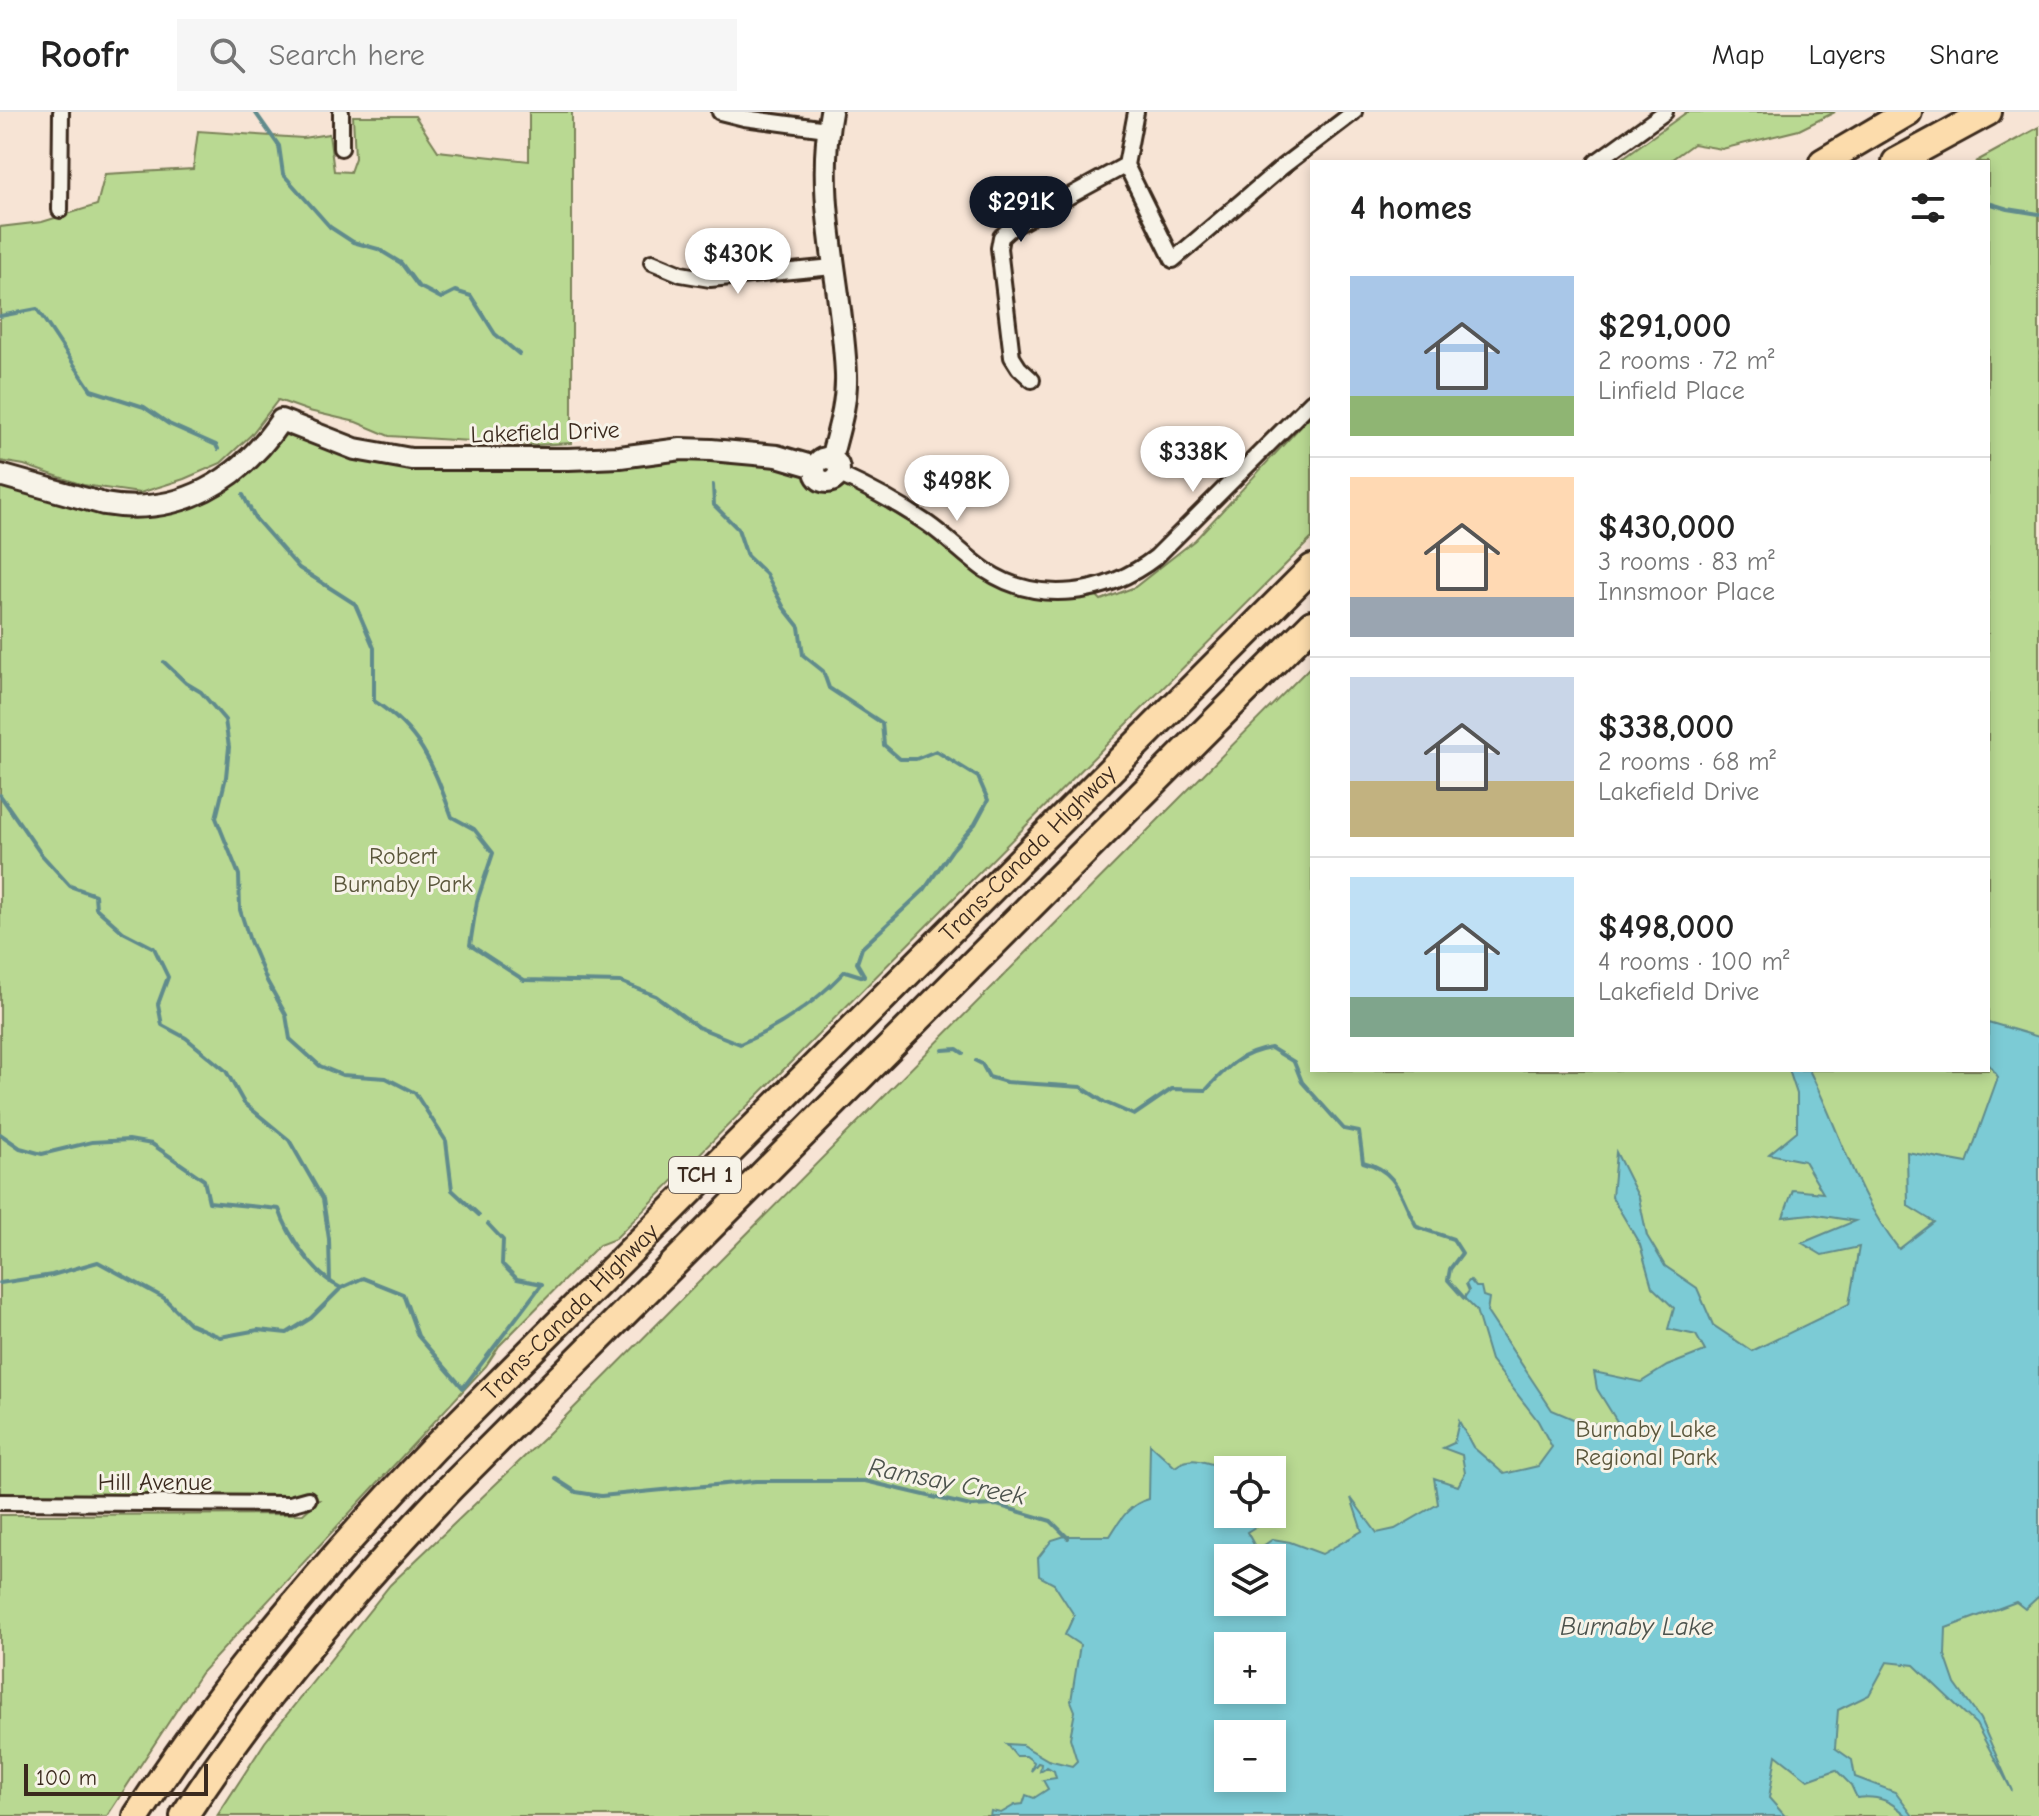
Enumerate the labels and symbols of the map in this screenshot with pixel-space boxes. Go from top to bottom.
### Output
pin: $291K [965,176,1077,244]
pin: $430K [682,228,794,296]
street label: Lakefield Drive [470,415,620,449]
pin: $338K [1137,426,1249,494]
pin: $498K [901,455,1013,523]
street label: Trans-Canada Highway [933,759,1122,947]
park label: Robert Burnaby Park [333,842,473,898]
road number: TCH 1 [669,1157,741,1193]
street label: Trans-Canada Highway [476,1217,664,1406]
park label: Burnaby Lake Regional Park [1575,1415,1717,1471]
water label: Ramsay Creek [866,1452,1028,1512]
street label: Hill Avenue [98,1468,212,1496]
water label: Burnaby Lake [1560,1612,1714,1642]
scale bar [24,1760,208,1796]

